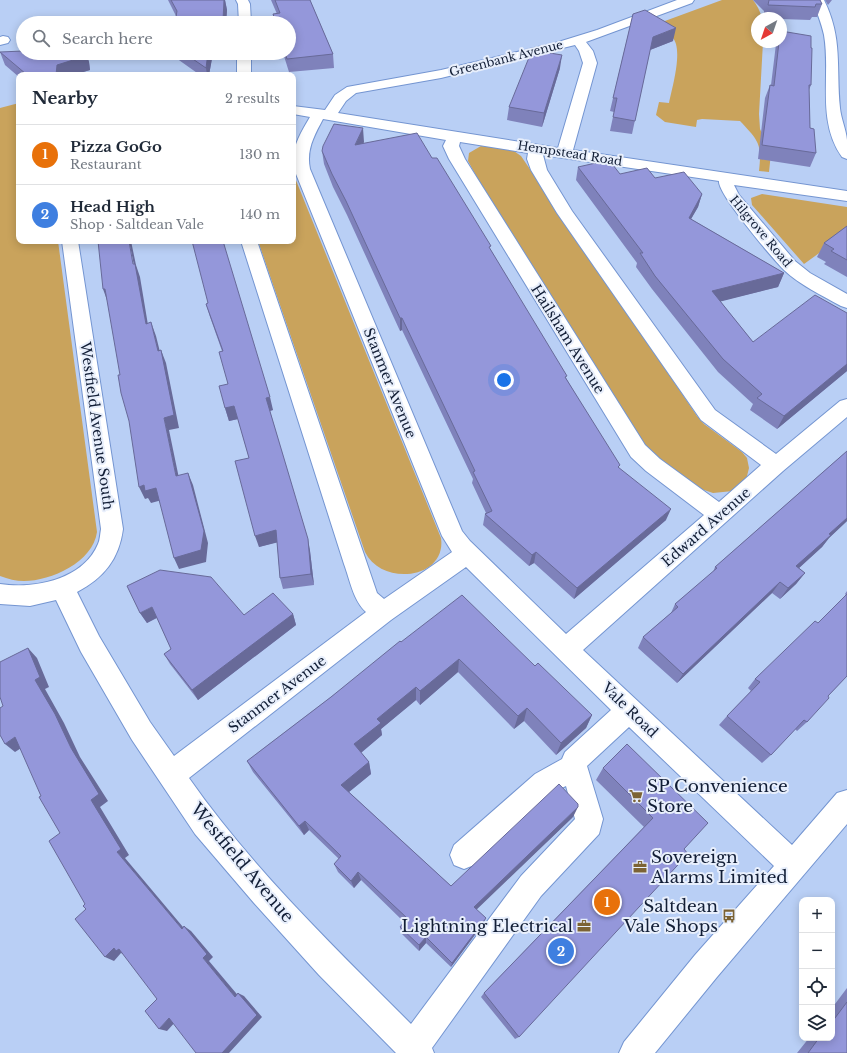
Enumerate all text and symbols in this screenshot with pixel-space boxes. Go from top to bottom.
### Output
north arrow [751,12,787,48]
search box [16,16,296,60]
icon: search [30,27,52,49]
text: Search here [62,29,153,48]
street label: Greenbank Avenue [448,37,565,79]
text: Nearby [32,88,98,109]
text: 2 results [225,90,280,107]
text: Pizza GoGo [70,137,162,156]
street label: Hempstead Road [517,137,623,169]
text: 1 [42,146,48,163]
text: 130 m [239,146,280,163]
text: Restaurant [70,156,142,173]
street label: Hilgrove Road [727,192,795,270]
text: Head High [70,197,155,216]
text: 2 [41,206,49,223]
text: 140 m [240,206,280,223]
text: Shop · Saltdean Vale [70,216,204,233]
street label: Hailsham Avenue [527,281,609,397]
street label: Stanmer Avenue [360,325,420,441]
street label: Westfield Avenue South [76,340,118,512]
your location [494,370,514,390]
street label: Edward Avenue [658,484,754,570]
street label: Stanmer Avenue [225,651,329,737]
street label: Vale Road [597,678,662,742]
place label: SP Convenience Store [647,776,788,817]
supermarket icon: SP Convenience Store [628,788,644,804]
street label: Westfield Avenue [185,798,298,927]
place label: Sovereign Alarms Limited [650,847,788,888]
office icon: Sovereign Alarms Limited [632,859,648,875]
pin: 1 [594,887,620,917]
place label: Saltdean Vale Shops [623,896,718,937]
map controls [799,897,835,1041]
button: + [799,897,835,933]
bus stop icon: Saltdean Vale Shops [721,908,737,924]
place label: Lightning Electrical [401,916,573,937]
office icon: Lightning Electrical [576,918,592,934]
button: − [799,933,835,969]
pin: 2 [548,936,574,966]
button: locate [799,969,835,1005]
button: layers [799,1005,835,1041]

